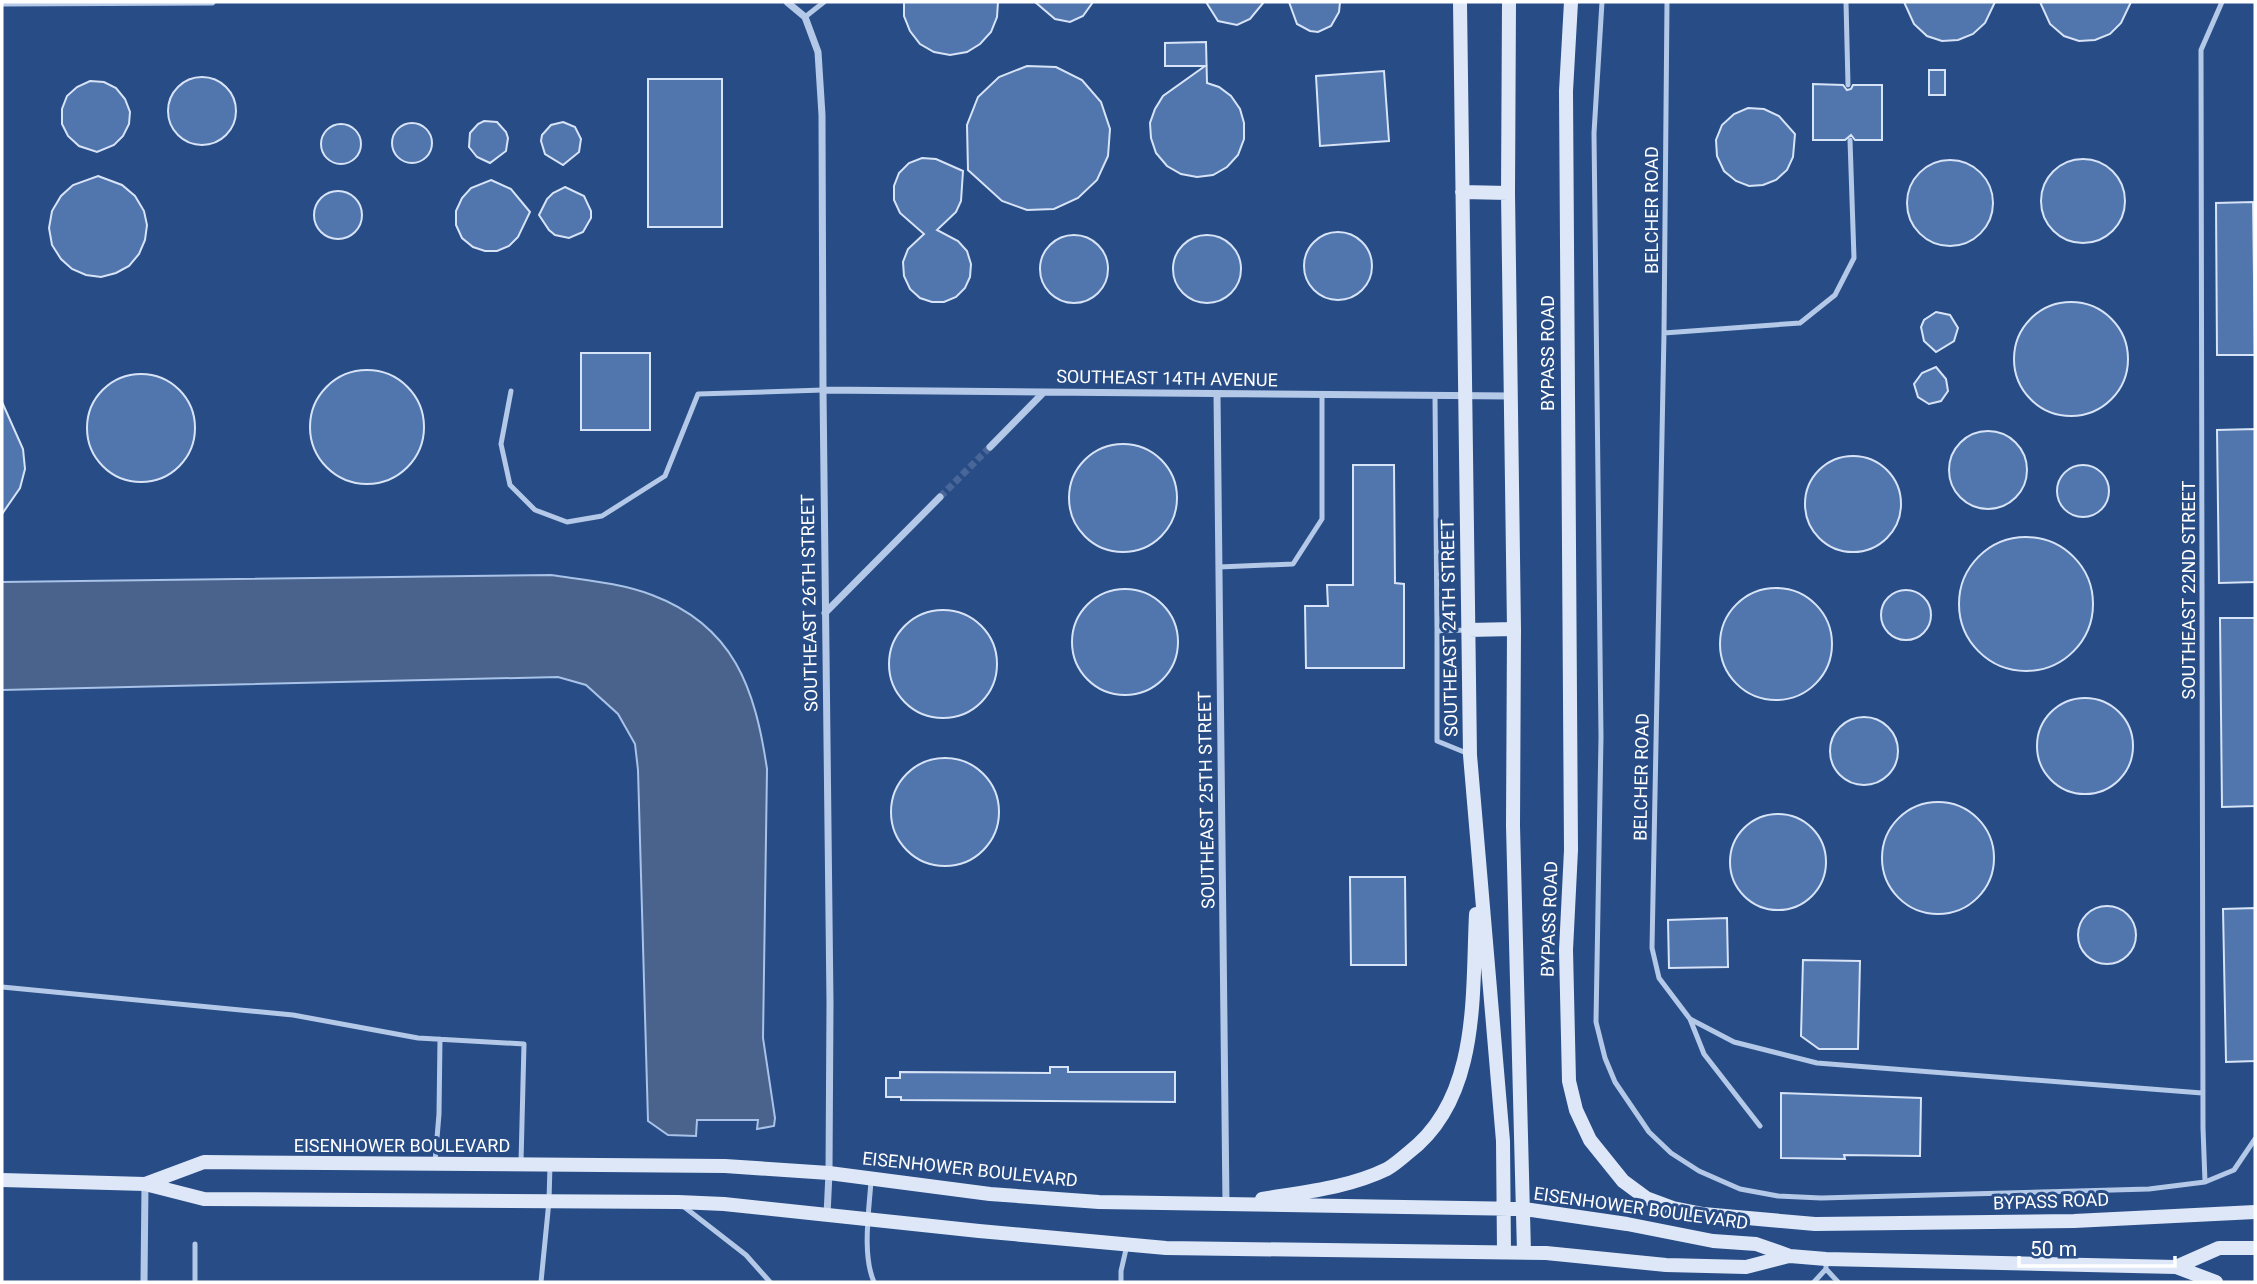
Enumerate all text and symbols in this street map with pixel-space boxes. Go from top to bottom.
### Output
street label: BELCHER ROAD [1641,146,1662,274]
street label: BYPASS ROAD [1537,295,1558,411]
street label: SOUTHEAST 14TH AVENUE [1056,366,1278,390]
street label: SOUTHEAST 22ND STREET [2178,480,2199,700]
street label: SOUTHEAST 26TH STREET [797,494,821,712]
street label: SOUTHEAST 24TH STREET [1437,519,1461,737]
street label: SOUTHEAST 25TH STREET [1194,691,1218,909]
street label: BELCHER ROAD [1629,713,1653,841]
street label: BYPASS ROAD [1536,861,1562,977]
street label: EISENHOWER BOULEVARD [294,1135,510,1156]
street label: EISENHOWER BOULEVARD [861,1147,1079,1191]
street label: EISENHOWER BOULEVARD [1532,1183,1750,1233]
street label: BYPASS ROAD [1993,1188,2109,1214]
scale bar [2019,1224,2175,1268]
text: 50 m [2030,1237,2077,1261]

